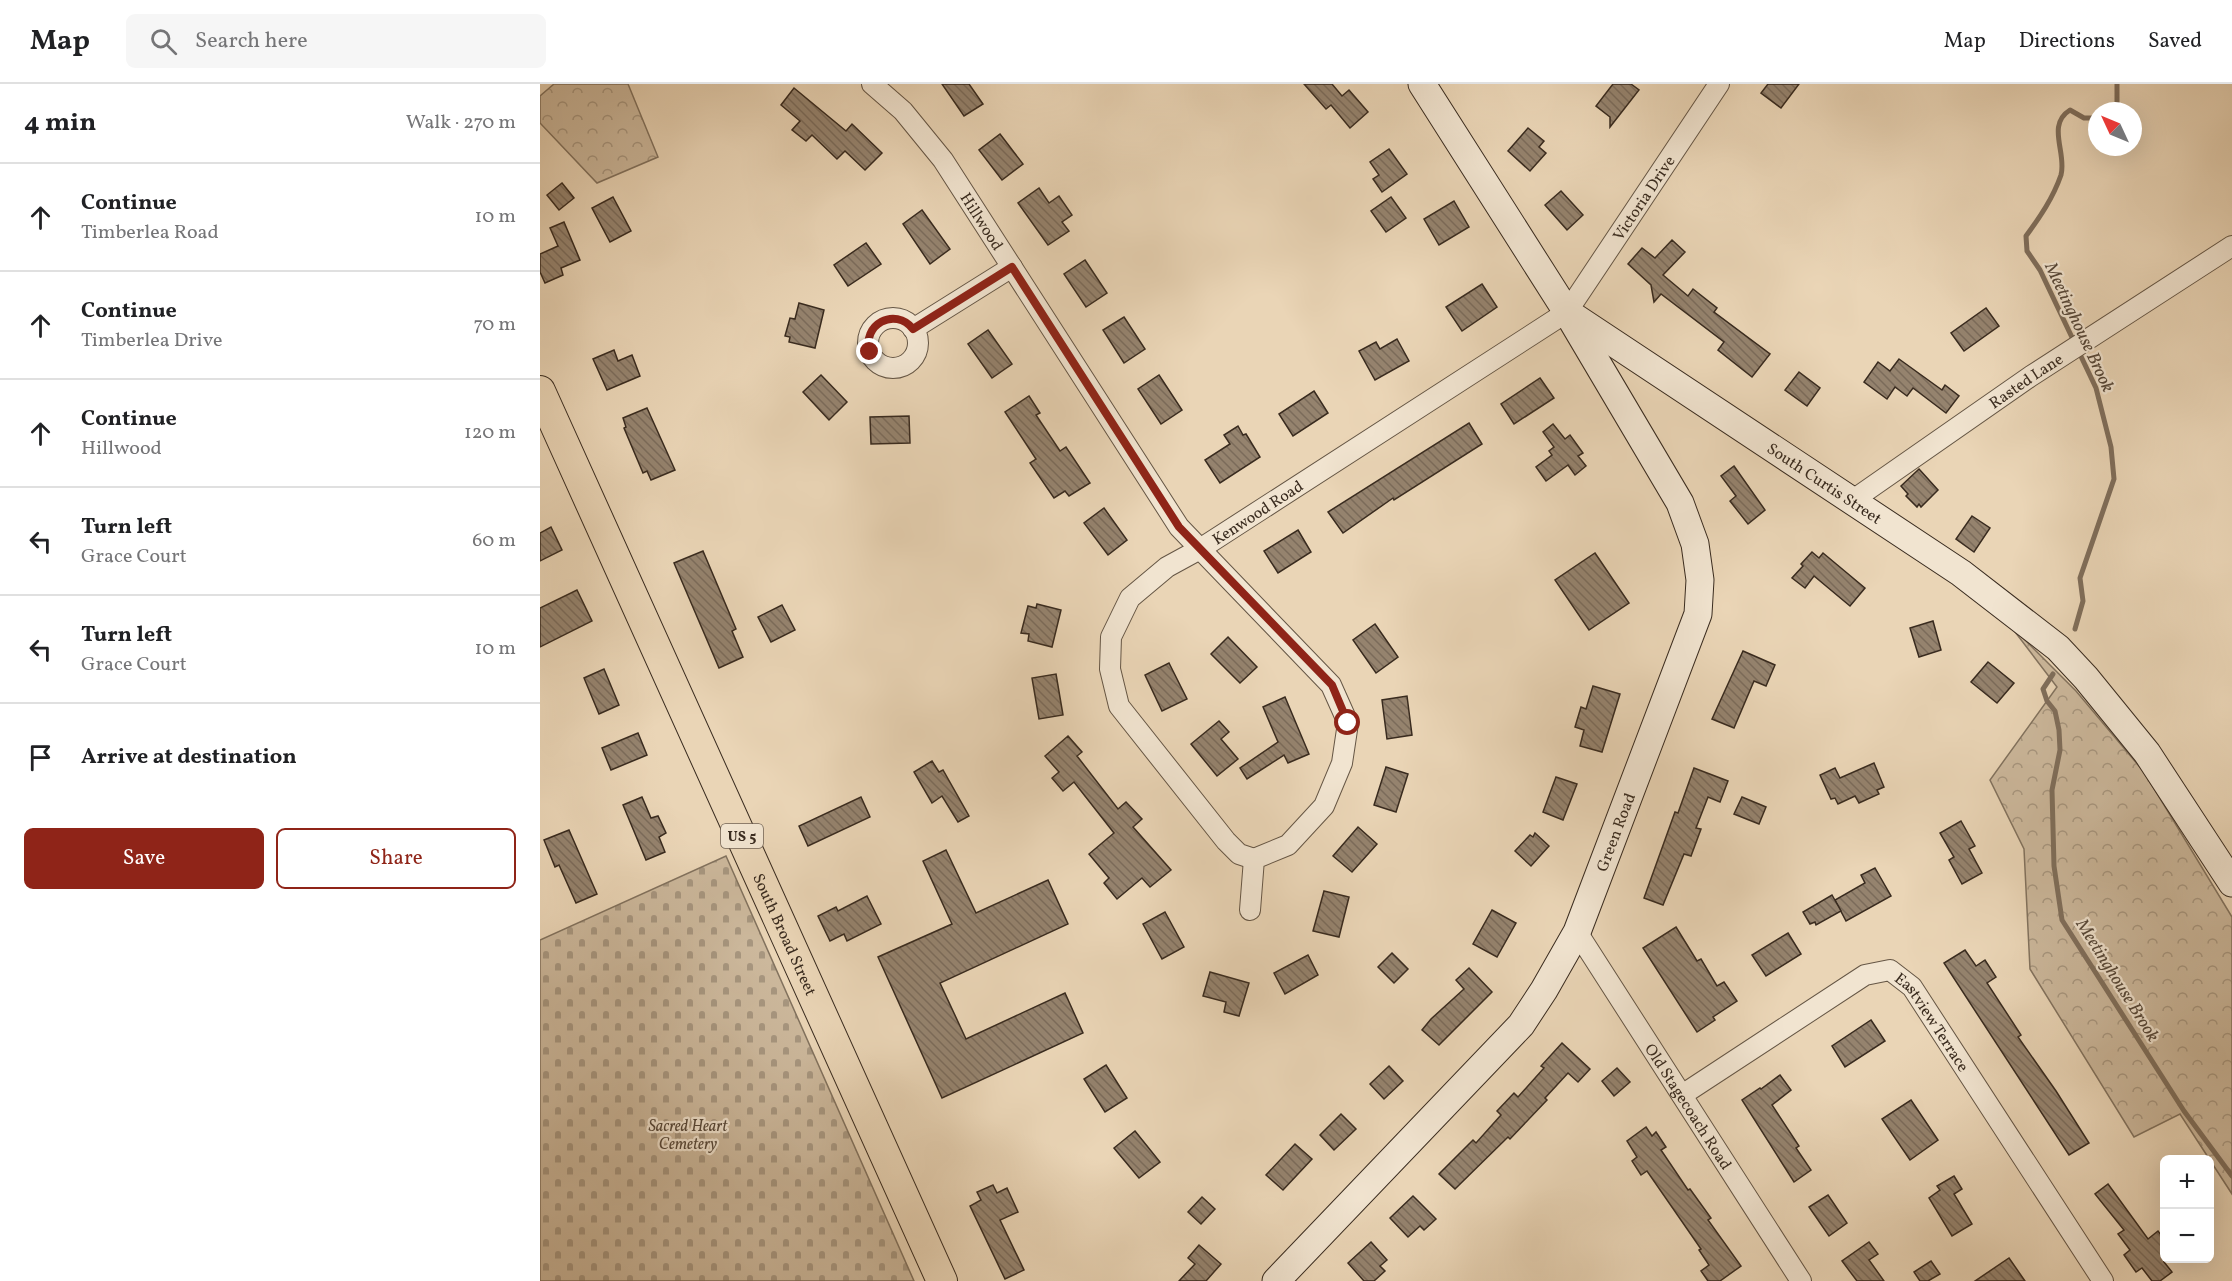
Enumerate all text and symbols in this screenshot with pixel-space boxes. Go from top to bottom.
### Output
search box [126,14,546,68]
text: Map [30,22,90,61]
icon: search [147,25,180,58]
text: Search here [195,26,308,57]
text: Map [1944,27,1986,56]
text: Directions [2019,27,2115,56]
text: Saved [2148,27,2202,56]
north arrow [2088,102,2142,156]
text: 4 min [24,105,96,141]
text: Walk · 270 m [406,109,516,137]
street label: Victoria Drive [1609,152,1681,246]
text: Continue [81,188,177,219]
street label: Hillwood [954,189,1007,255]
icon: ahead [24,201,57,234]
text: 10 m [475,203,516,231]
text: Timberlea Road [81,219,219,247]
water label: Meetinghouse Brook [2037,258,2120,397]
text: Continue [81,296,177,327]
icon: ahead [24,309,57,342]
text: 70 m [473,311,516,339]
text: Timberlea Drive [81,327,222,355]
route end [856,338,882,364]
street label: Rasted Lane [1985,349,2068,415]
text: Continue [81,404,177,435]
icon: ahead [24,417,57,450]
text: 120 m [464,419,516,447]
text: Hillwood [81,435,162,463]
street label: South Curtis Street [1762,438,1886,531]
street label: Kenwood Road [1209,476,1308,551]
text: Turn left [81,512,172,543]
icon: left [24,525,57,558]
text: 60 m [472,527,516,555]
text: Grace Court [81,543,187,571]
text: Turn left [81,620,172,651]
icon: left [24,633,57,666]
text: 10 m [475,635,516,663]
text: Grace Court [81,651,187,679]
route start [1334,709,1360,735]
icon: arrive [24,741,57,774]
text: Arrive at destination [81,742,297,773]
street label: Green Road [1592,790,1642,875]
road number: US 5 [721,824,763,848]
button: Save [24,828,264,889]
button: Share [276,828,516,889]
street label: South Broad Street [746,870,821,1000]
water label: Meetinghouse Brook [2068,914,2165,1047]
street label: Eastview Terrace [1889,968,1973,1077]
street label: Old Stagecoach Road [1638,1040,1736,1175]
park label: Sacred Heart Cemetery [648,1116,728,1156]
map controls [2160,1155,2214,1263]
button: + [2160,1155,2214,1209]
button: − [2160,1209,2214,1263]

